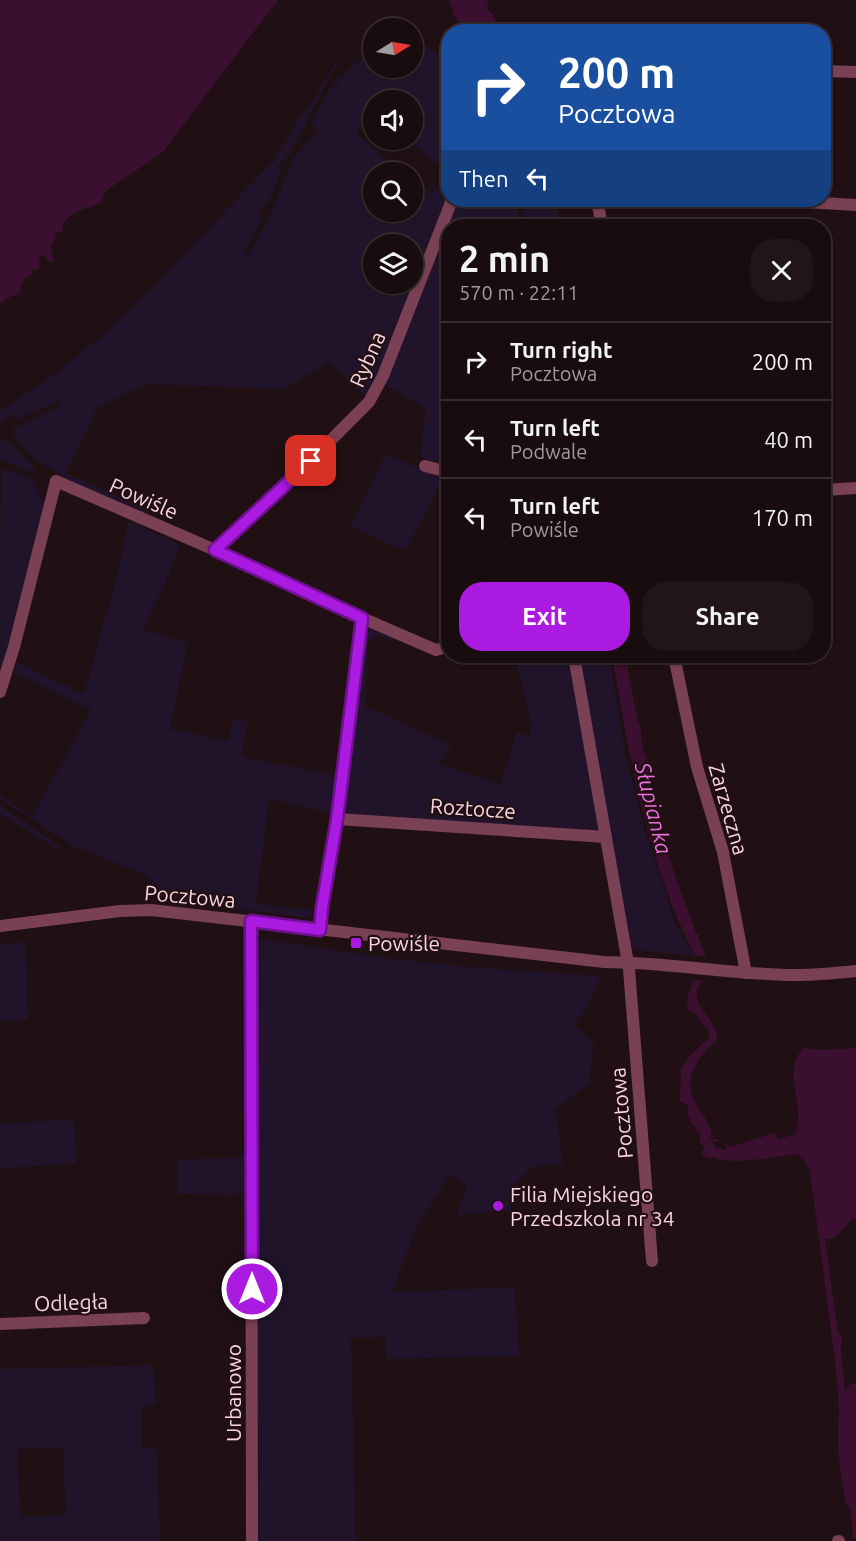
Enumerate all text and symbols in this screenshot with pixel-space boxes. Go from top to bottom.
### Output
north arrow [363,18,423,78]
map controls [363,18,423,294]
icon: right [459,48,537,126]
text: 200 m [558,49,675,96]
button: sound [363,90,423,150]
text: Pocztowa [558,98,676,128]
button: search [363,162,423,222]
icon: left [521,162,554,195]
text: Then [459,166,509,191]
button: layers [363,234,423,294]
text: 2 min [459,238,550,279]
button: close [750,239,813,302]
text: 570 m · 22:11 [459,281,579,304]
street label: Rybna [344,327,390,391]
text: Turn right [510,337,612,362]
icon: right [459,345,492,378]
text: 200 m [752,349,813,374]
text: Pocztowa [510,362,597,385]
text: Turn left [510,415,600,440]
icon: left [459,423,492,456]
text: 40 m [764,427,813,452]
pin [285,435,336,486]
text: Podwale [510,440,587,463]
icon: arrive [294,444,327,477]
street label: Powiśle [106,472,182,524]
text: Turn left [510,493,600,518]
icon: left [459,501,492,534]
text: 170 m [752,505,813,530]
text: Powiśle [510,518,579,541]
button: Exit [459,582,630,651]
button: Share [642,582,813,651]
water label: Słupianka [630,759,677,857]
street label: Zarzeczna [705,761,753,857]
street label: Roztocze [429,793,517,823]
street label: Pocztowa [143,880,237,912]
place label: Powiśle [368,931,440,955]
marker: Powiśle [349,936,363,950]
street label: Pocztowa [605,1066,637,1160]
place label: Filia Miejskiego Przedszkola nr 34 [510,1182,675,1230]
marker: Filia Miejskiego Przedszkola nr 34 [491,1199,505,1213]
position arrow [220,1257,284,1321]
street label: Odległa [34,1289,108,1315]
street label: Urbanowo [221,1344,245,1442]

